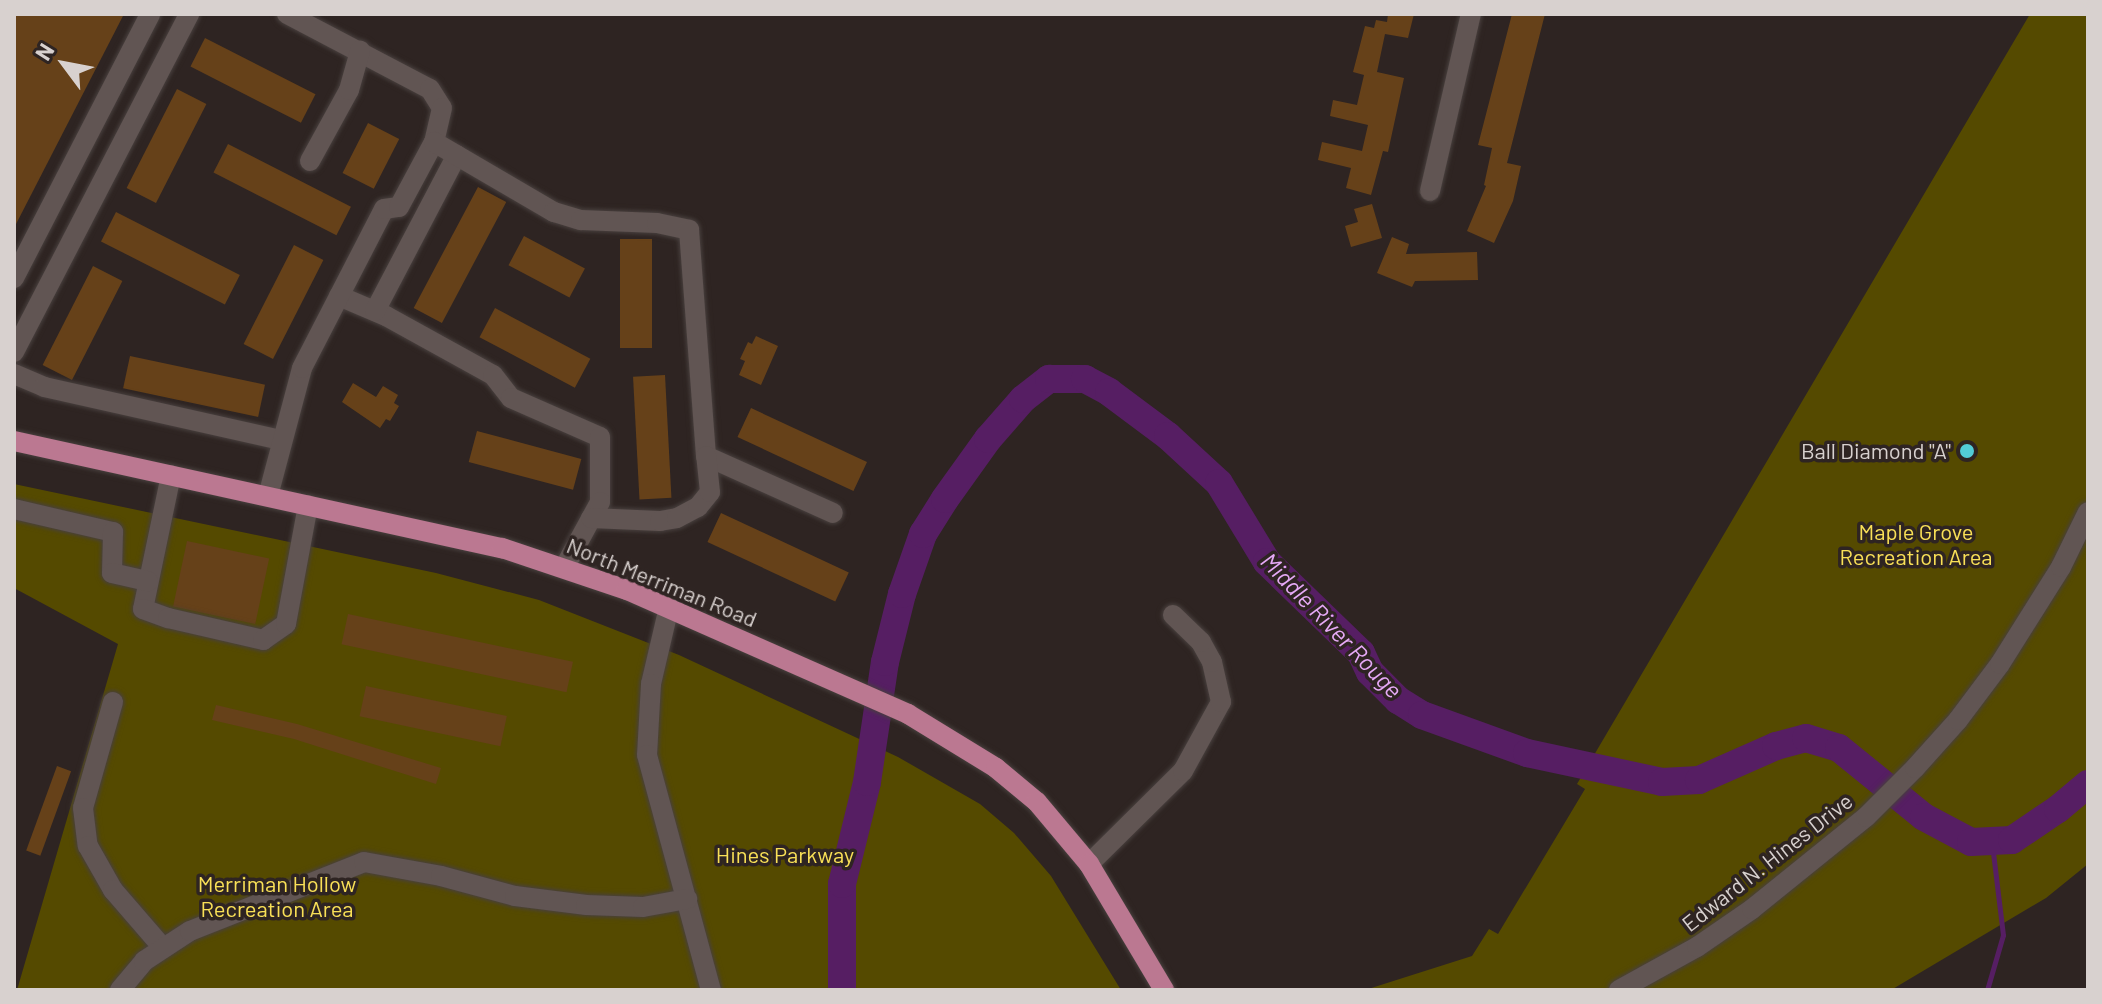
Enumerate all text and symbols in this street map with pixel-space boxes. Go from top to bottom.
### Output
north arrow [24,24,104,104]
text: N [29,38,59,64]
place label: Ball Diamond "A" [1801,438,1951,464]
marker: Ball Diamond "A" [1958,442,1976,460]
park label: Maple Grove Recreation Area [1839,518,1993,570]
street label: North Merriman Road [563,532,761,632]
water label: Middle River Rouge [1255,546,1409,704]
street label: Edward N. Hines Drive [1676,787,1858,937]
park label: Hines Parkway [716,842,854,868]
park label: Merriman Hollow Recreation Area [198,870,356,922]

